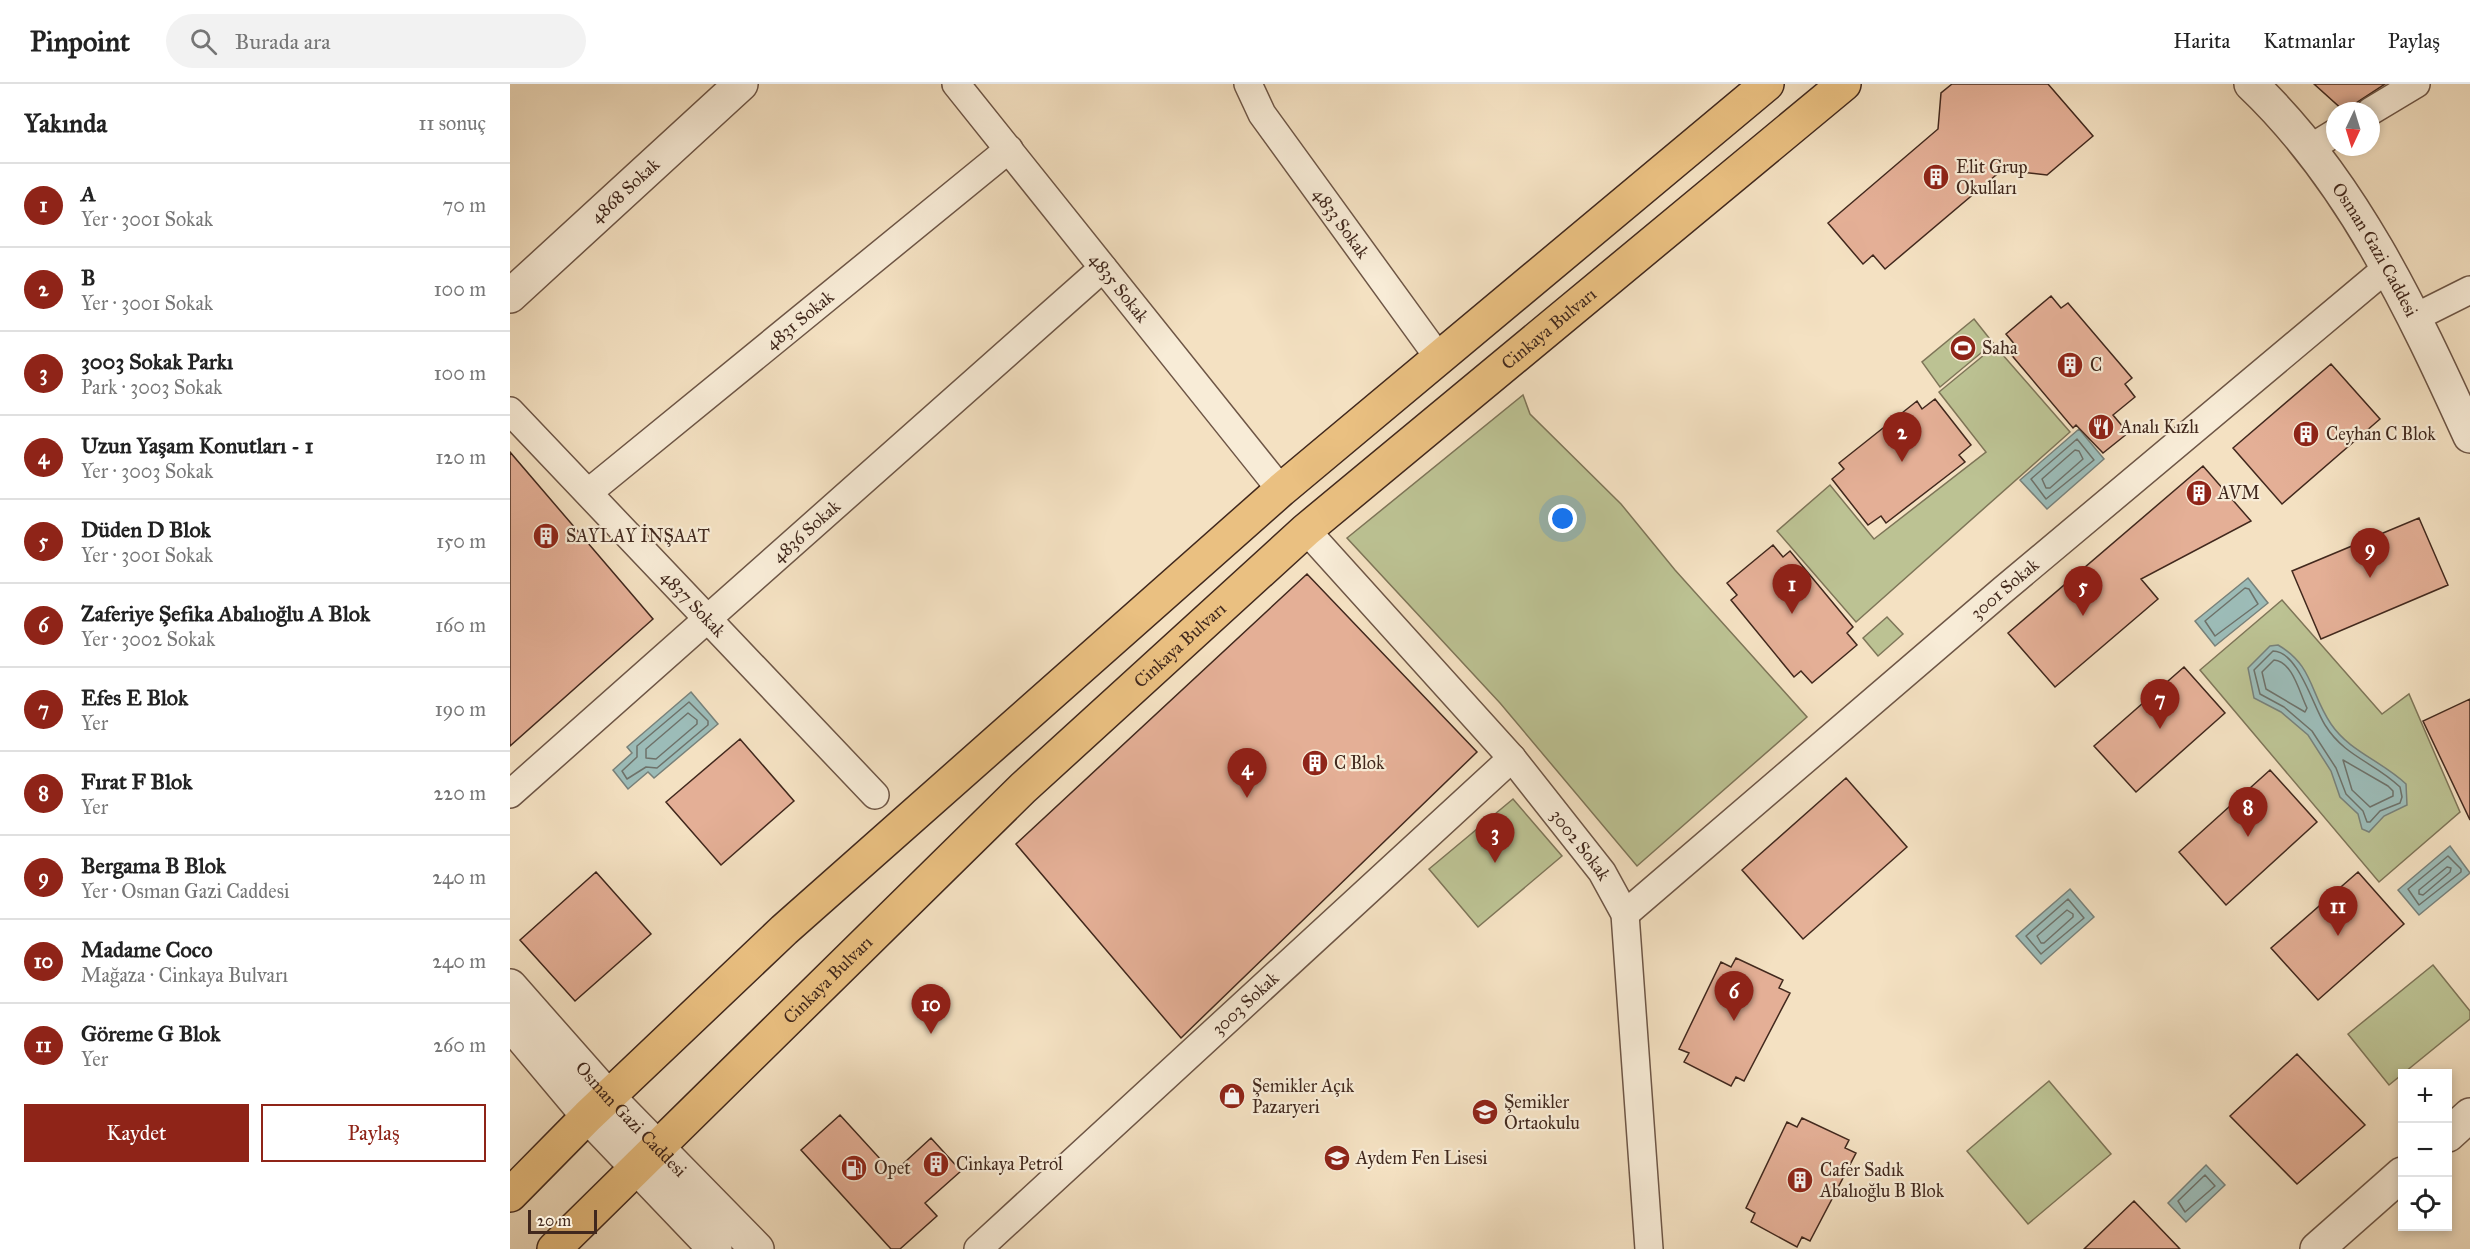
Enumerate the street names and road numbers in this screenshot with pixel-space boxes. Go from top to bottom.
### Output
street label: 4868 Sokak [586,153,665,228]
street label: Osman Gazi Caddesi [2327,178,2423,321]
street label: 4833 Sokak [1308,184,1374,263]
street label: 4835 Sokak [1085,249,1154,327]
street label: Cinkaya Bulvarı [1497,283,1601,374]
street label: 4831 Sokak [761,285,839,354]
street label: 4836 Sokak [768,495,845,567]
street label: 3001 Sokak [1966,553,2044,624]
street label: 4837 Sokak [656,566,731,642]
street label: Cinkaya Bulvarı [1129,597,1230,692]
street label: 3002 Sokak [1546,805,1616,885]
street label: Cinkaya Bulvarı [779,931,877,1029]
street label: 3003 Sokak [1207,967,1284,1040]
street label: Osman Gazi Caddesi [571,1057,691,1182]

